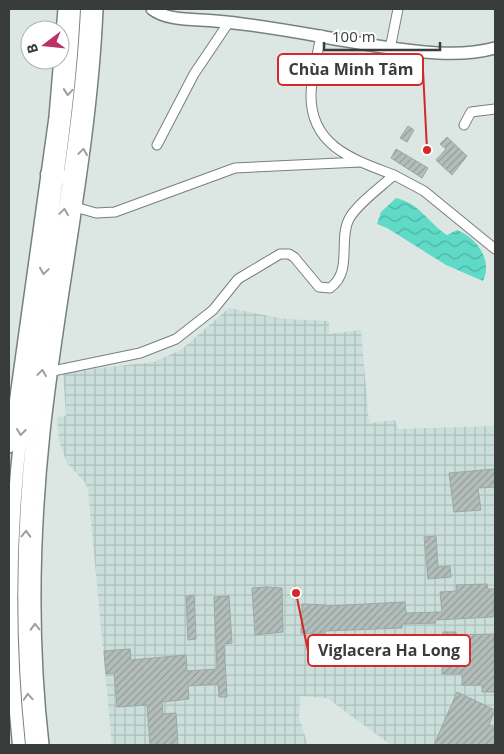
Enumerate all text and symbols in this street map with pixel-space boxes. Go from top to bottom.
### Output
north arrow [20,20,70,70]
scale bar [324,20,440,52]
text: 100 m [332,26,376,46]
text: B [22,42,42,56]
callout: Chùa Minh Tâm [278,54,423,85]
text: Chùa Minh Tâm [289,58,413,80]
one-way arrow [63,89,74,97]
one-way arrow [77,148,88,156]
one-way arrow [59,207,69,216]
one-way arrow [39,267,50,275]
one-way arrow [36,368,47,376]
one-way arrow [16,428,27,436]
one-way arrow [20,530,31,538]
one-way arrow [30,623,41,631]
callout: Viglacera Ha Long [308,635,470,666]
text: Viglacera Ha Long [318,639,460,661]
one-way arrow [23,692,34,700]

